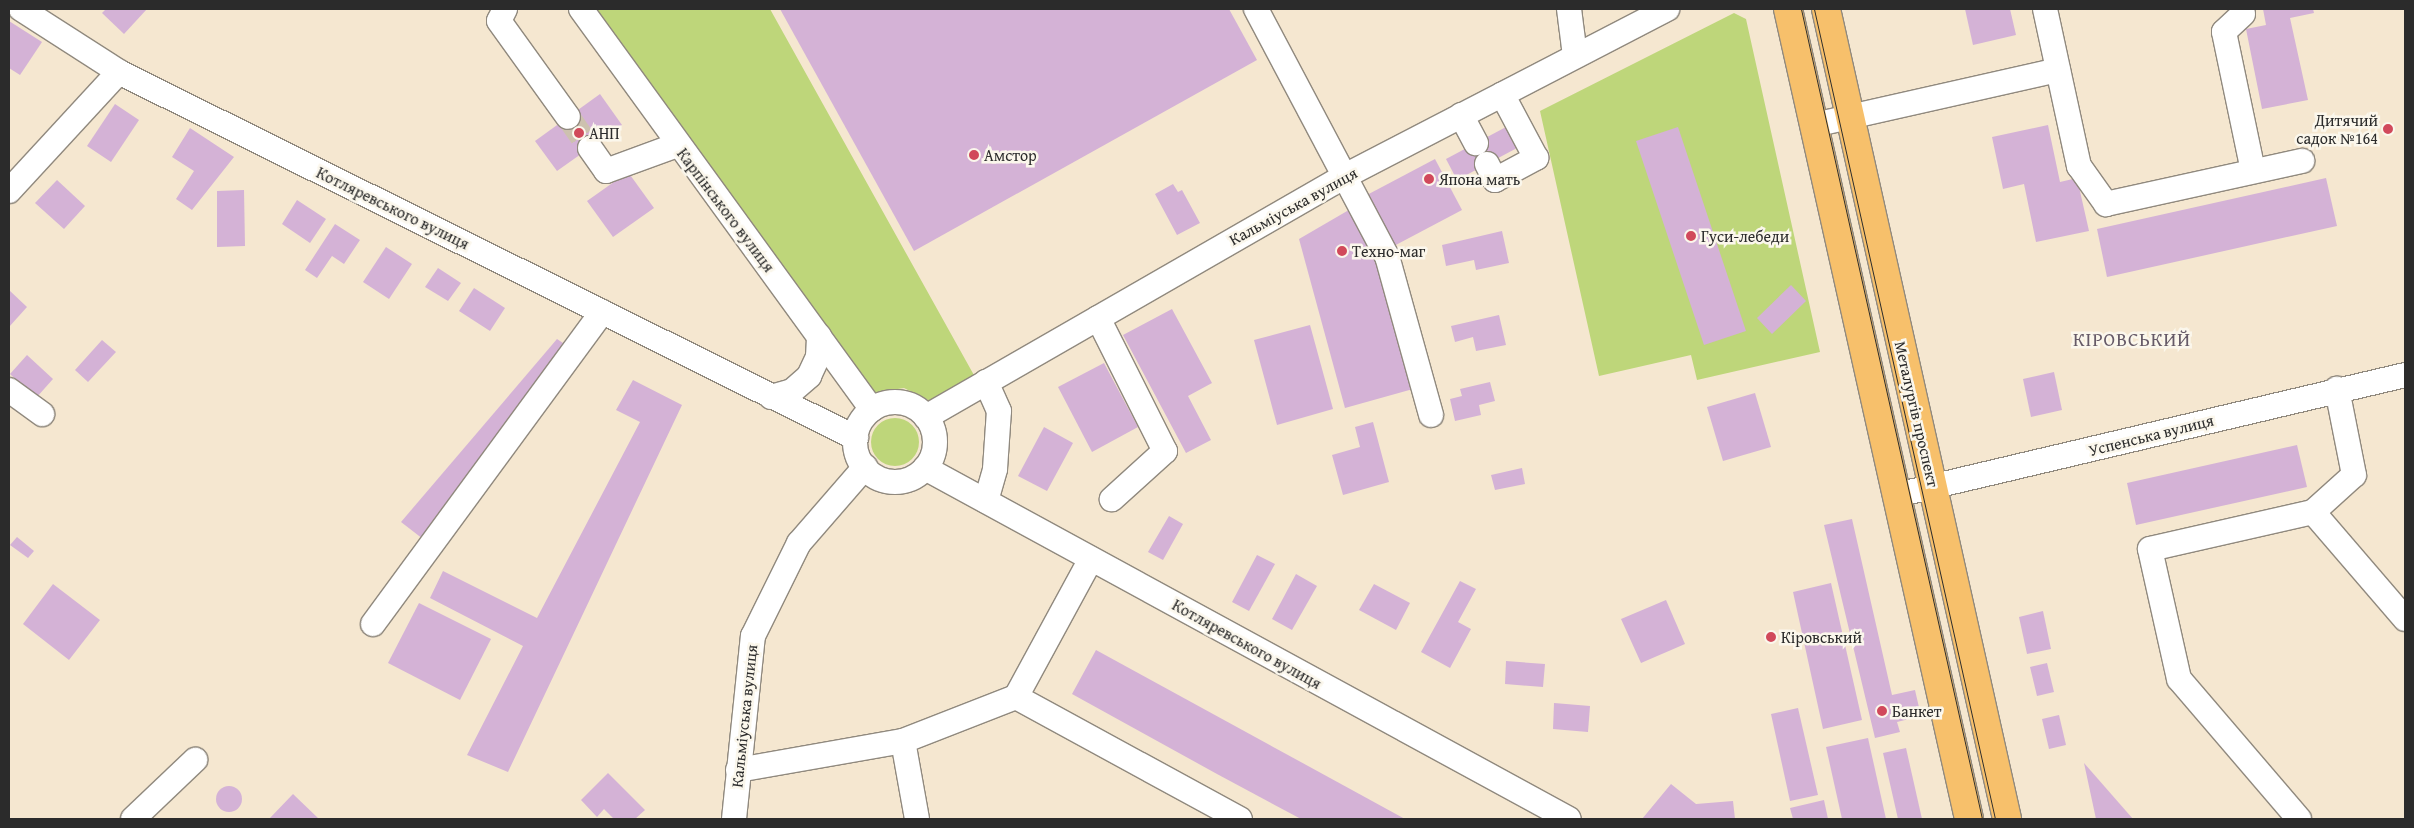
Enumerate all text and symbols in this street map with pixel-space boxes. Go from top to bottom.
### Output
place label: Дитячий садок №164 [2296,110,2378,148]
place label: АНП [589,123,620,143]
marker: Дитячий садок №164 [2382,123,2394,135]
marker: АНП [573,127,585,139]
street label: Карпінського вулиця [673,144,779,276]
place label: Амстор [984,145,1037,165]
marker: Амстор [968,149,980,161]
street label: Котляревського вулиця [313,163,473,253]
street label: Кальміуська вулиця [1226,163,1360,249]
place label: Япона мать [1439,169,1520,189]
marker: Япона мать [1423,173,1435,185]
place label: Гуси-лебеди [1701,226,1789,246]
marker: Гуси-лебеди [1685,230,1697,242]
place label: Техно-маг [1352,241,1425,261]
marker: Техно-маг [1336,245,1348,257]
district label: КІРОВСЬКИЙ [2072,329,2192,351]
street label: Металургів проспект [1891,339,1943,489]
street label: Успенська вулиця [2086,410,2216,460]
street label: Котляревського вулиця [1169,595,1325,693]
place label: Кіровський [1781,627,1862,647]
marker: Кіровський [1765,631,1777,643]
street label: Кальміуська вулиця [727,644,761,788]
place label: Банкет [1892,701,1942,721]
marker: Банкет [1876,705,1888,717]

